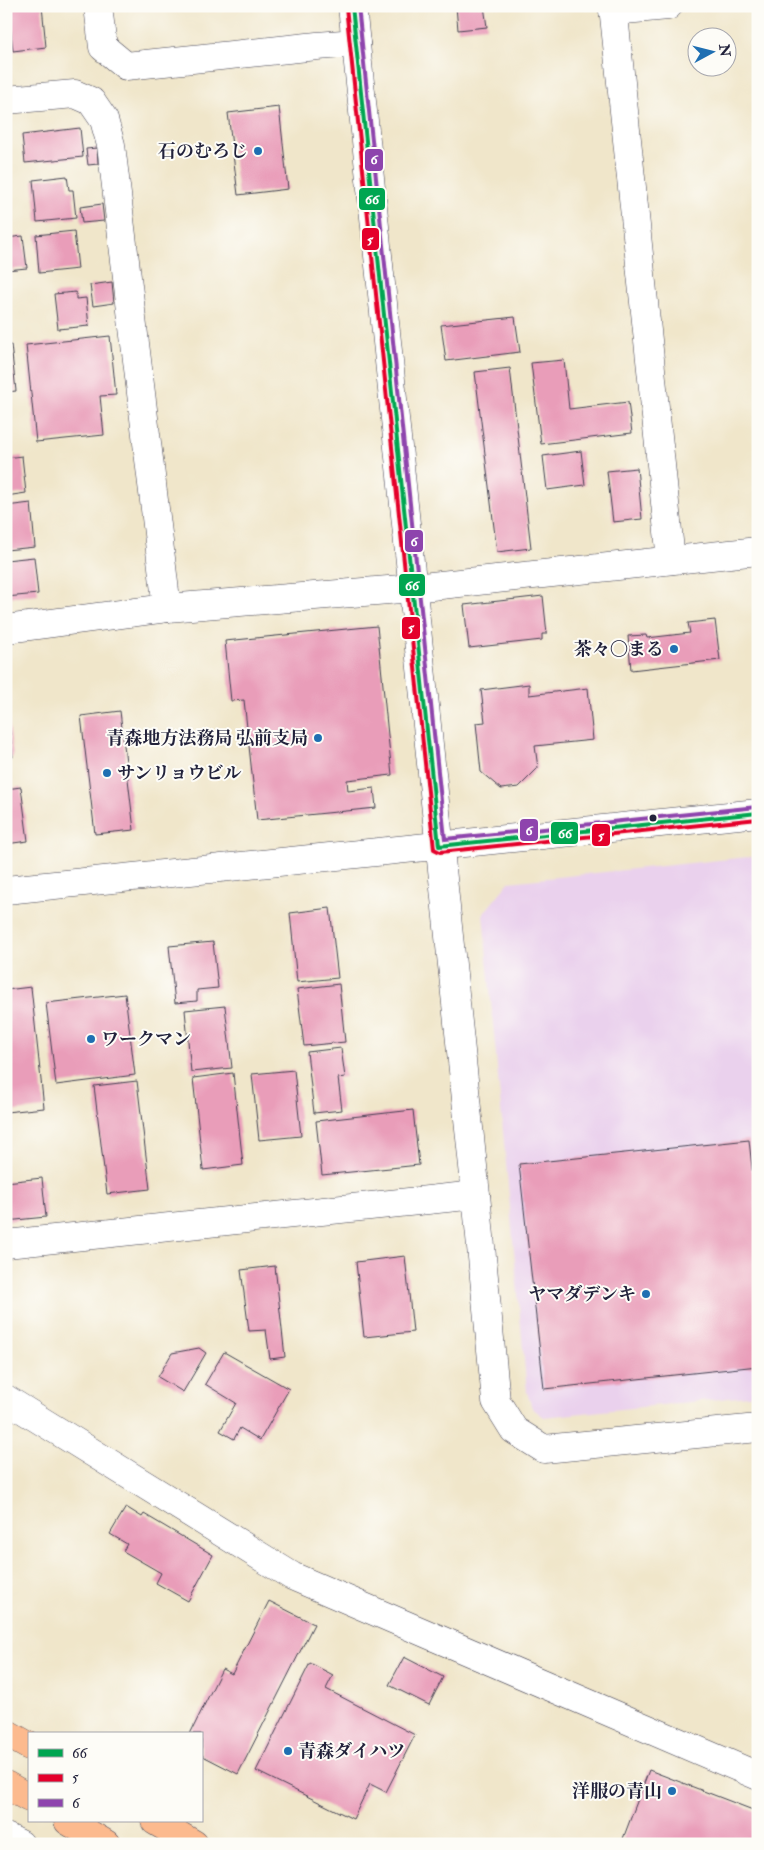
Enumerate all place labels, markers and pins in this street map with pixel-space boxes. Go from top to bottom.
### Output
place label: 石のむろじ [158,140,248,163]
marker: 石のむろじ [252,145,264,157]
place label: 茶々〇まる [574,638,664,661]
marker: 茶々〇まる [668,643,680,655]
place label: 青森地方法務局 弘前支局 [106,727,308,750]
marker: 青森地方法務局 弘前支局 [312,732,324,744]
place label: サンリョウビル [117,762,242,785]
marker: サンリョウビル [101,767,113,779]
unlabelled marker [648,813,658,823]
place label: ワークマン [101,1028,191,1051]
marker: ワークマン [85,1033,97,1045]
place label: ヤマダデンキ [528,1283,636,1306]
marker: ヤマダデンキ [640,1288,652,1300]
place label: 青森ダイハツ [298,1740,405,1763]
marker: 青森ダイハツ [282,1745,294,1757]
place label: 洋服の青山 [572,1780,662,1803]
marker: 洋服の青山 [666,1785,678,1797]

